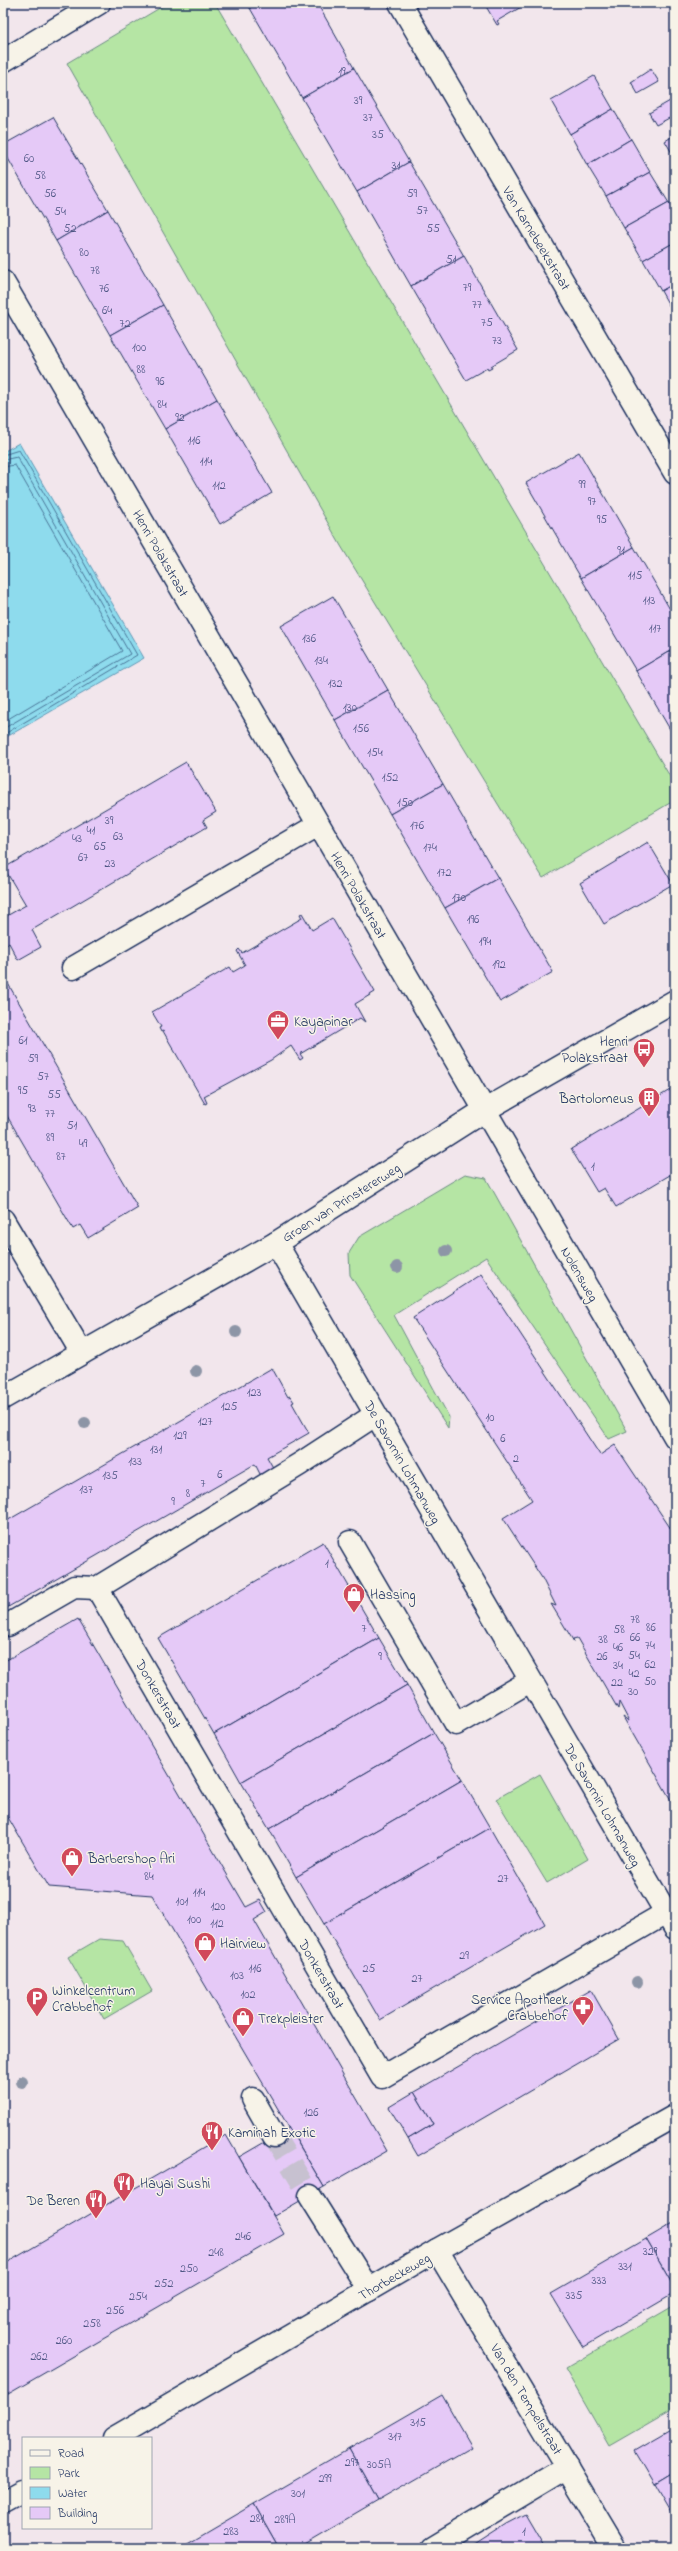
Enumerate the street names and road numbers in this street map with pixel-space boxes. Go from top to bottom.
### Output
street label: Van Karnebeekstraat [496,182,575,295]
street label: Henri Polakstraat [126,506,193,602]
street label: Henri Polakstraat [324,848,391,944]
street label: Groen van Prinstererweg [278,1158,406,1249]
street label: Nolensweg [554,1243,603,1307]
street label: De Savornin Lohmanweg [356,1396,446,1529]
street label: Donkerstraat [129,1655,186,1734]
street label: De Savornin Lohmanweg [556,1739,646,1872]
street label: Donkerstraat [292,1935,349,2014]
street label: Thorbeckeweg [355,2248,435,2307]
street label: Van den Tempelstraat [484,2339,567,2460]

